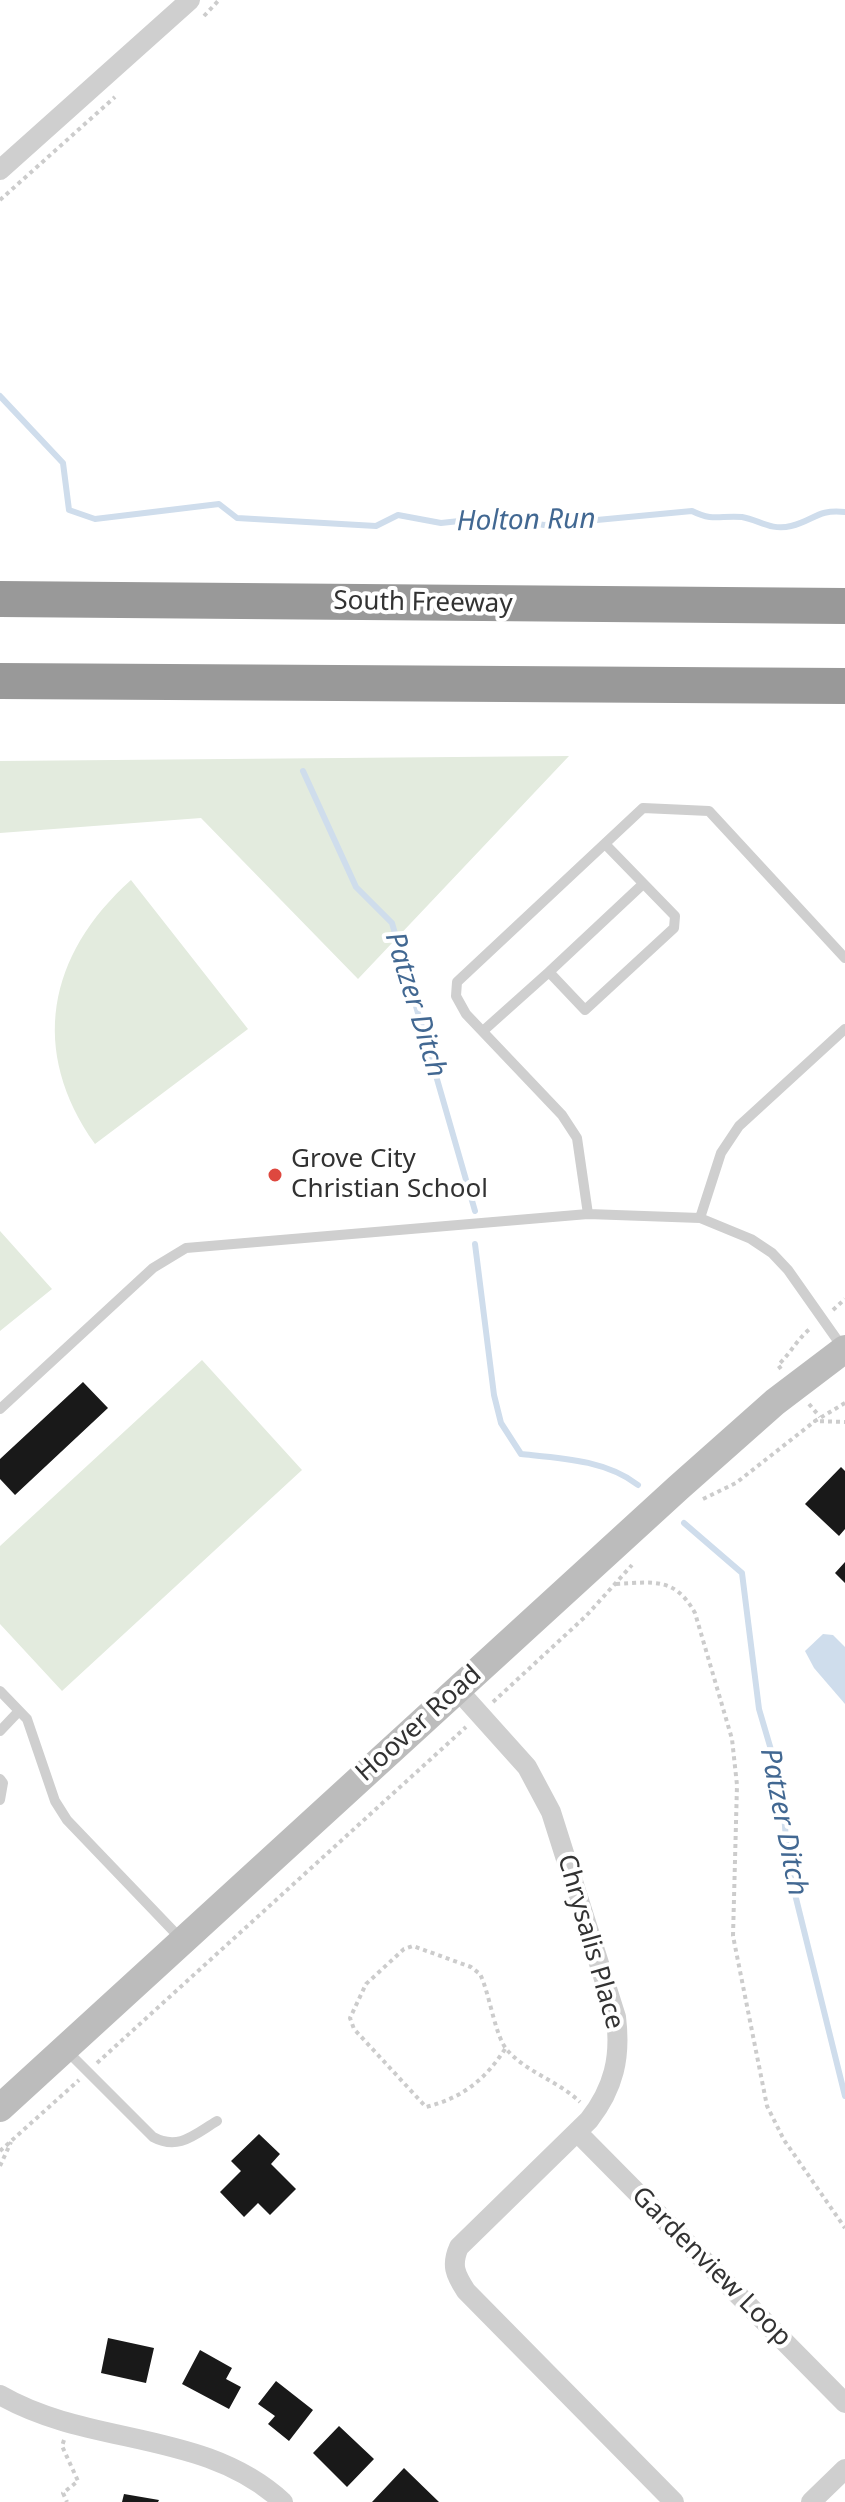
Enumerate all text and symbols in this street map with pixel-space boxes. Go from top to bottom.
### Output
water label: Holton Run [456,503,596,539]
street label: South Freeway [333,586,513,620]
water label: Patzer Ditch [377,928,453,1082]
place label: Grove City Christian School [291,1144,488,1206]
marker: Grove City Christian School [266,1166,284,1184]
street label: Hoover Road [350,1660,488,1788]
water label: Patzer Ditch [752,1745,814,1899]
street label: Chrysalis Place [550,1851,630,2033]
street label: Gardenview Loop [625,2181,797,2353]

